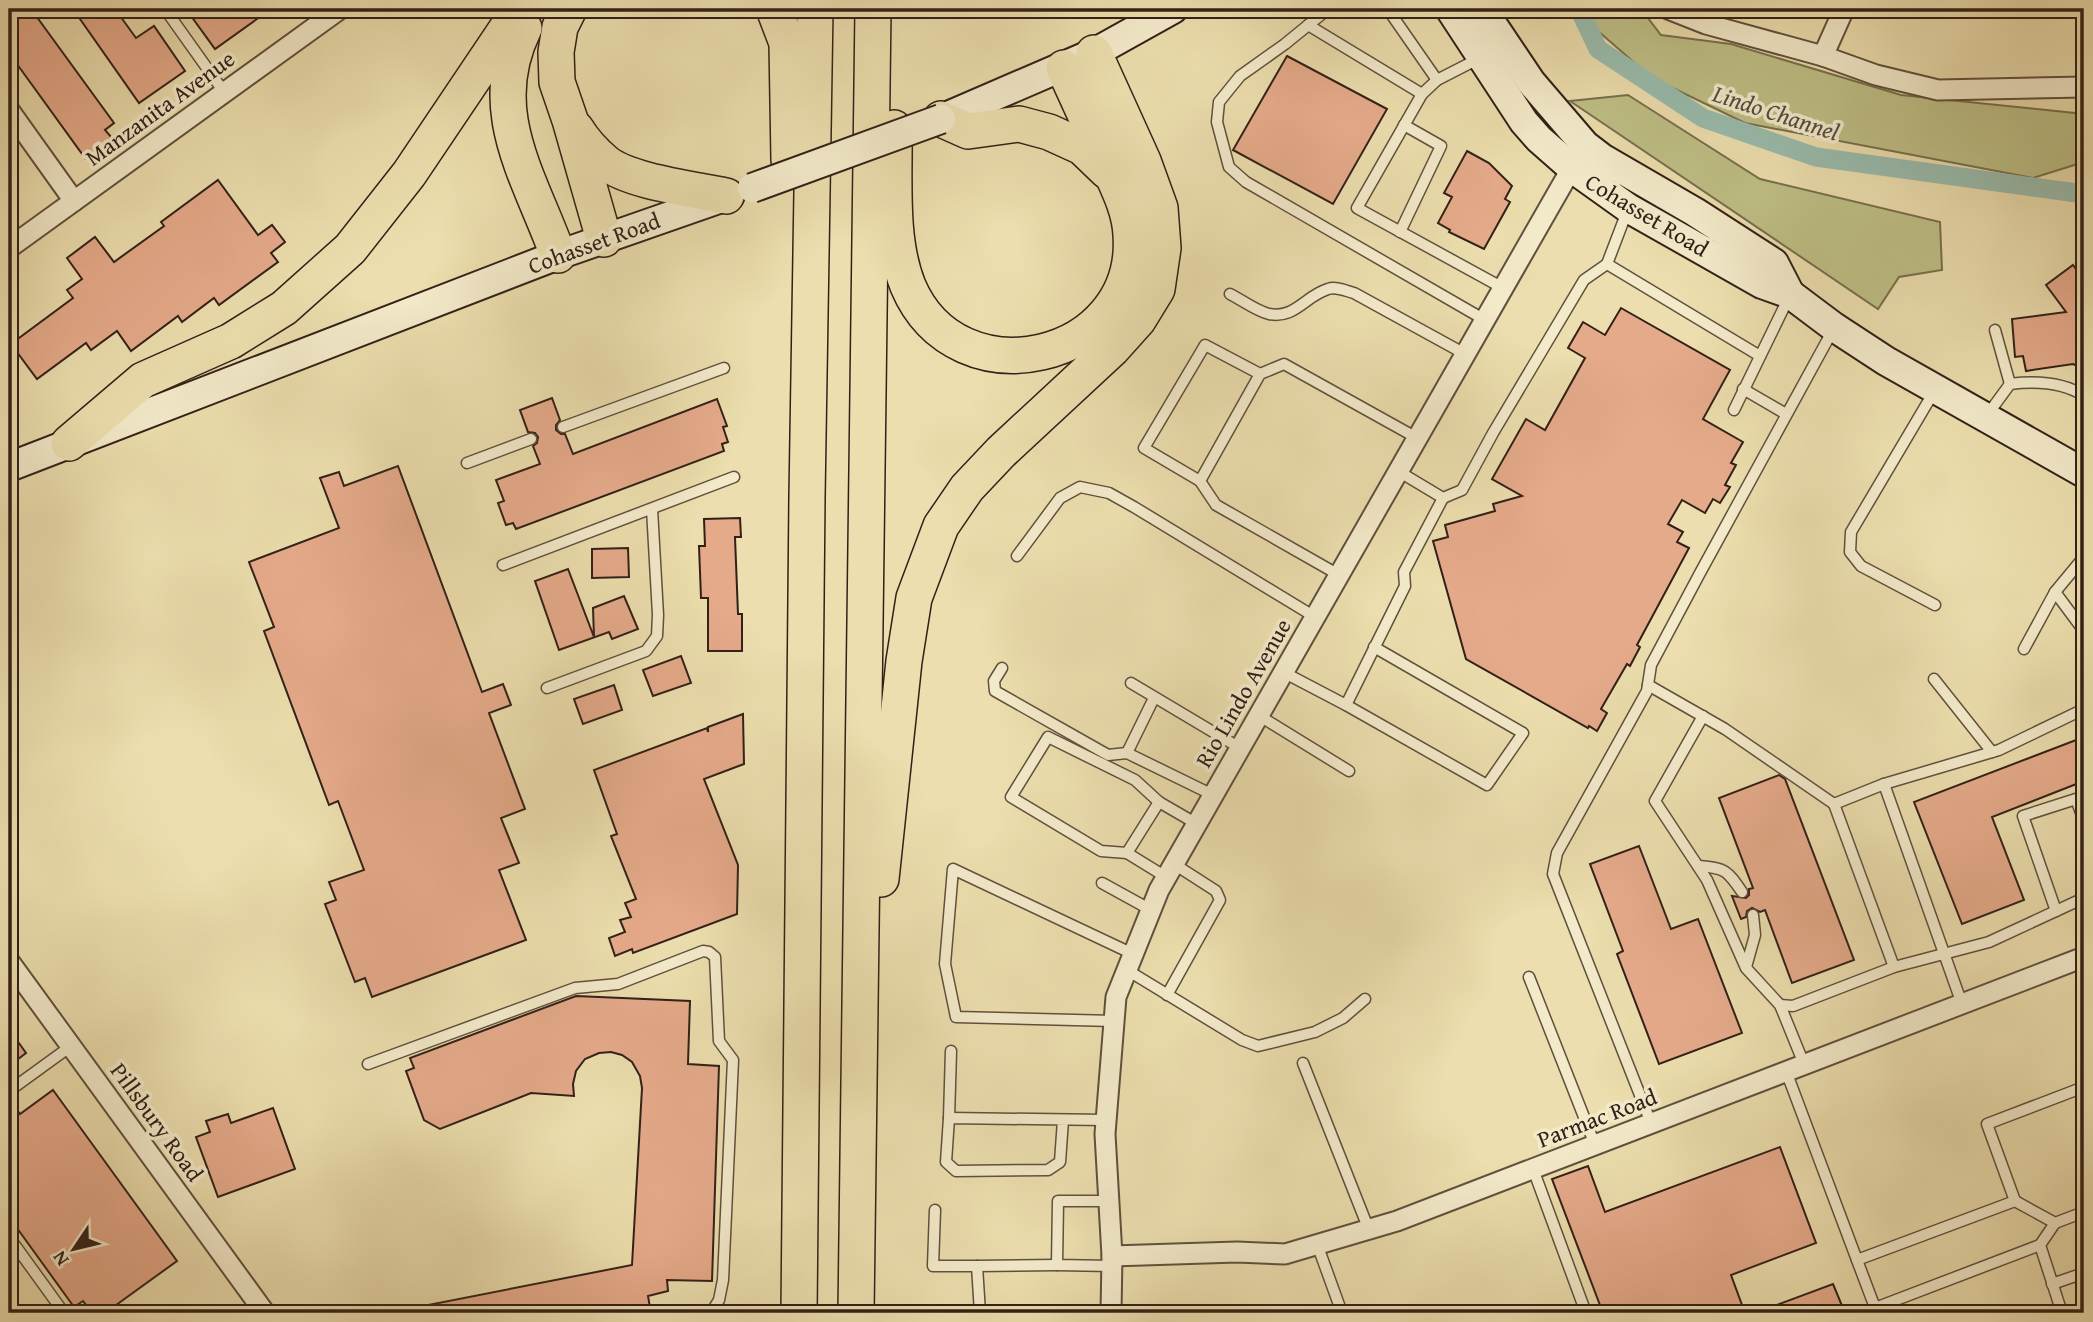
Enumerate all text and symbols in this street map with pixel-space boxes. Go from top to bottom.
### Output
street label: Manzanita Avenue [78,42,241,173]
water label: Lindo Channel [1708,75,1844,149]
street label: Cohasset Road [1579,165,1716,265]
street label: Cohasset Road [523,203,665,282]
street label: Rio Lindo Avenue [1187,612,1299,773]
street label: Pillsbury Road [103,1056,212,1188]
street label: Parmac Road [1532,1079,1662,1155]
north arrow [38,1214,108,1284]
text: N [45,1245,75,1272]

